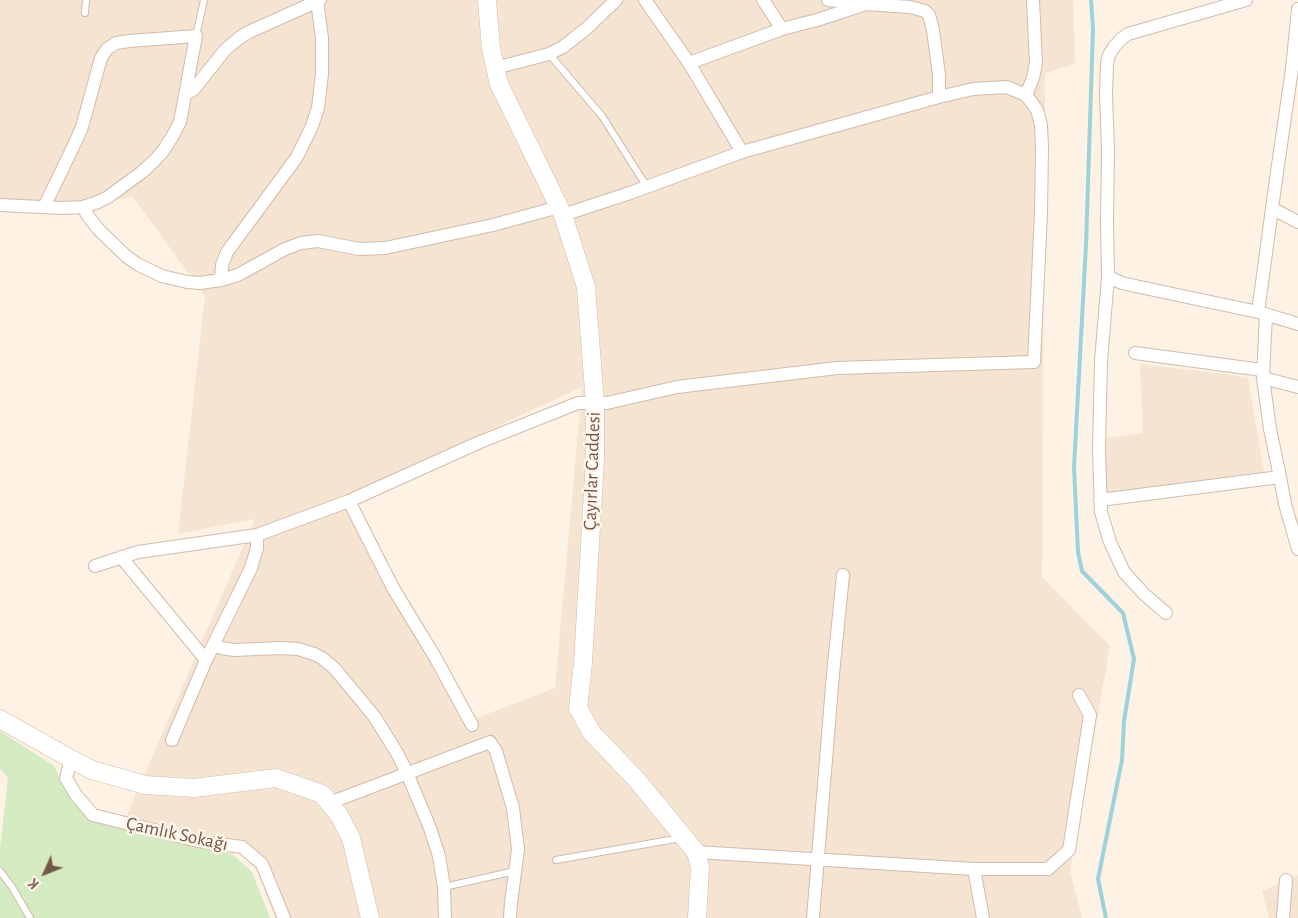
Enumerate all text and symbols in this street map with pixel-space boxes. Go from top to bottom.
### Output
street label: Çayırlar Caddesi [579,411,605,531]
street label: Çamlık Sokağı [124,812,230,856]
north arrow [20,848,70,898]
text: K [26,876,42,891]

